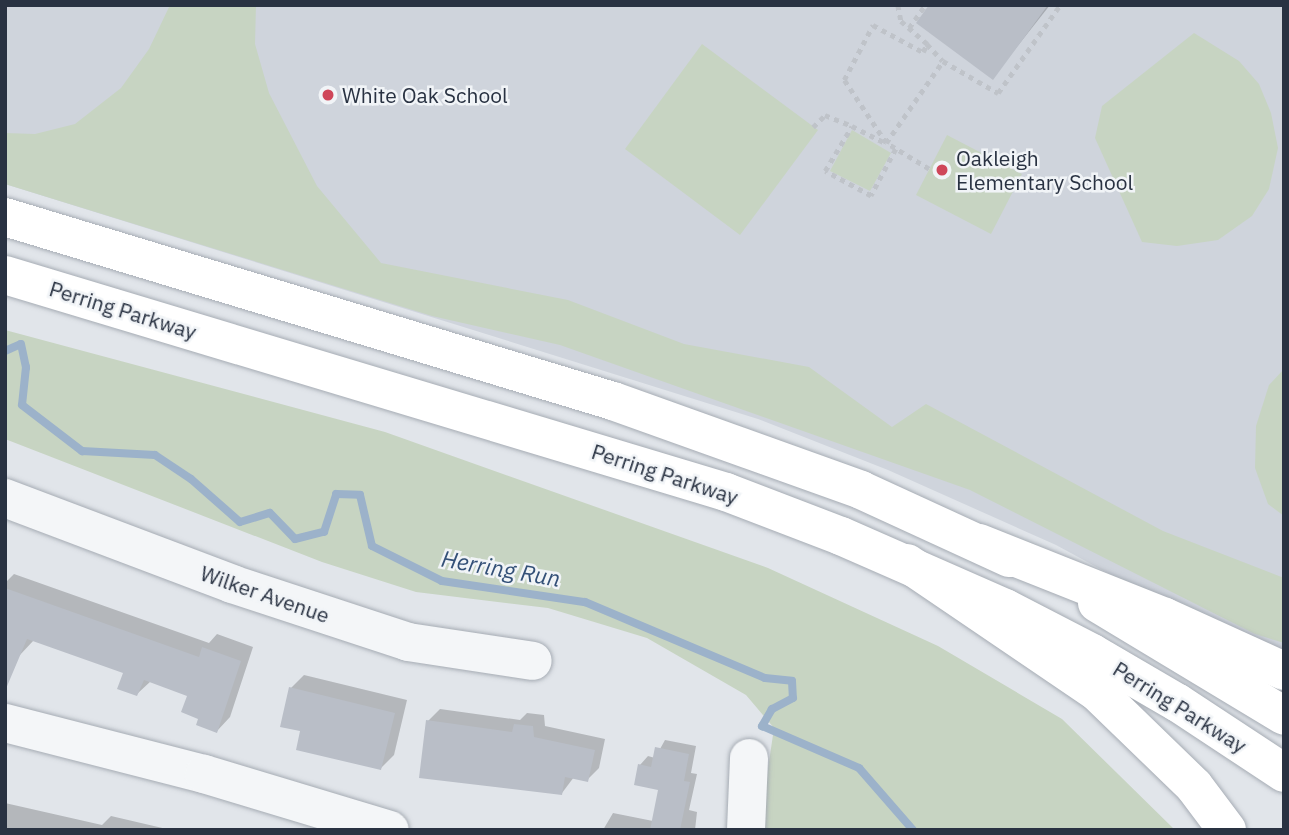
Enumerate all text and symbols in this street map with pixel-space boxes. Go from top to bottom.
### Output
place label: White Oak School [342,82,508,108]
marker: White Oak School [320,87,336,103]
place label: Oakleigh Elementary School [956,145,1133,195]
marker: Oakleigh Elementary School [934,162,950,178]
street label: Perring Parkway [46,276,200,344]
street label: Perring Parkway [589,438,741,510]
water label: Herring Run [439,544,563,592]
street label: Wilker Avenue [197,560,333,628]
street label: Perring Parkway [1109,656,1251,758]

